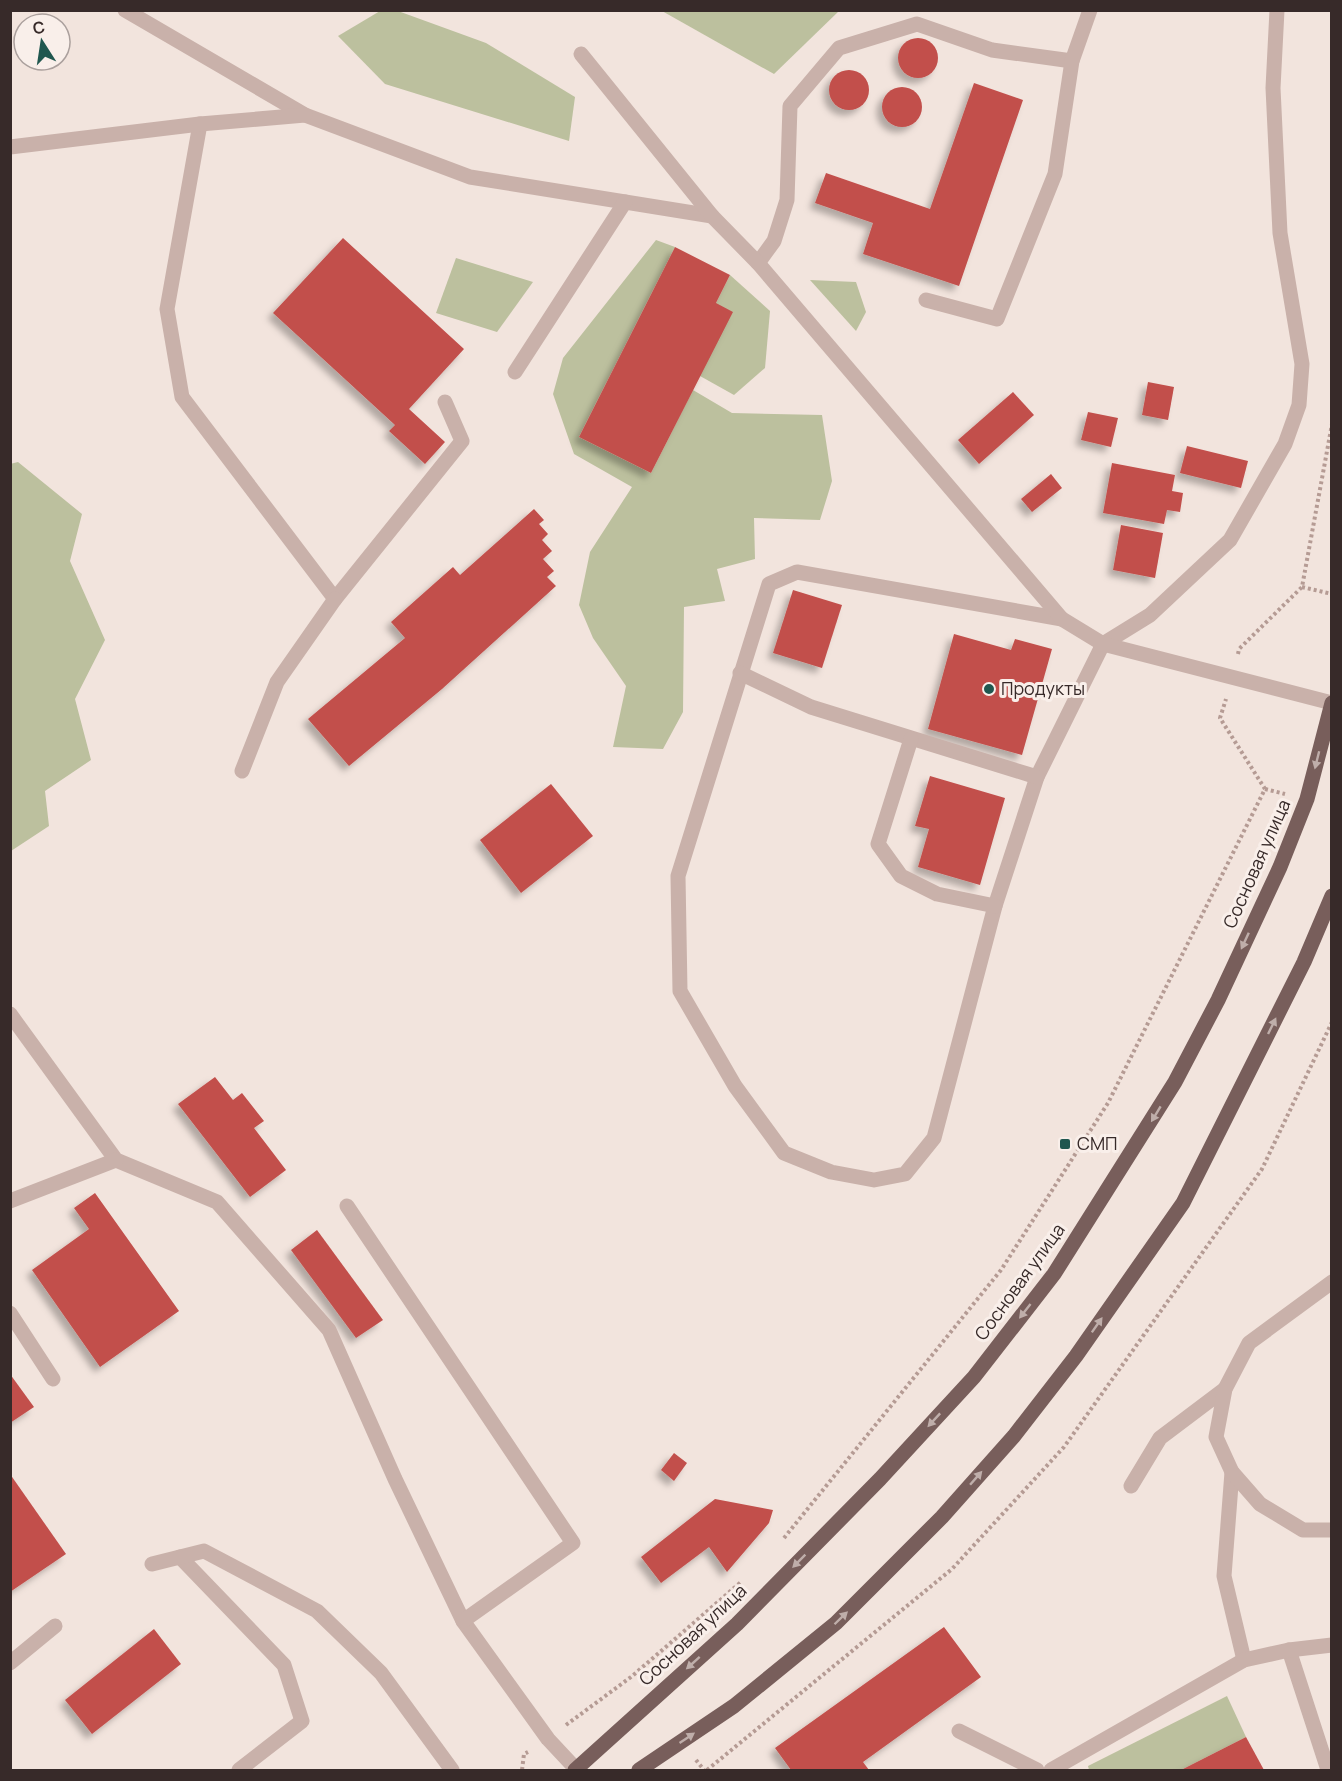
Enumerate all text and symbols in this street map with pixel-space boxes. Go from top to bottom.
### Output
north arrow [12,12,72,72]
text: С [31,15,47,39]
place label: Продукты [1001,676,1085,700]
marker: Продукты [982,682,996,696]
one-way arrow [1312,751,1321,769]
street label: Сосновая улица [1217,795,1295,932]
one-way arrow [1241,932,1250,949]
one-way arrow [1268,1018,1277,1035]
one-way arrow [1150,1106,1161,1122]
place label: СМП [1077,1131,1117,1155]
marker: СМП [1058,1137,1072,1151]
street label: Сосновая улица [969,1218,1070,1345]
one-way arrow [1019,1303,1031,1319]
one-way arrow [1091,1318,1103,1334]
one-way arrow [928,1413,942,1427]
one-way arrow [970,1470,983,1486]
one-way arrow [793,1553,807,1567]
street label: Сосновая улица [633,1578,751,1690]
one-way arrow [833,1611,848,1625]
one-way arrow [686,1656,701,1669]
one-way arrow [679,1732,695,1744]

